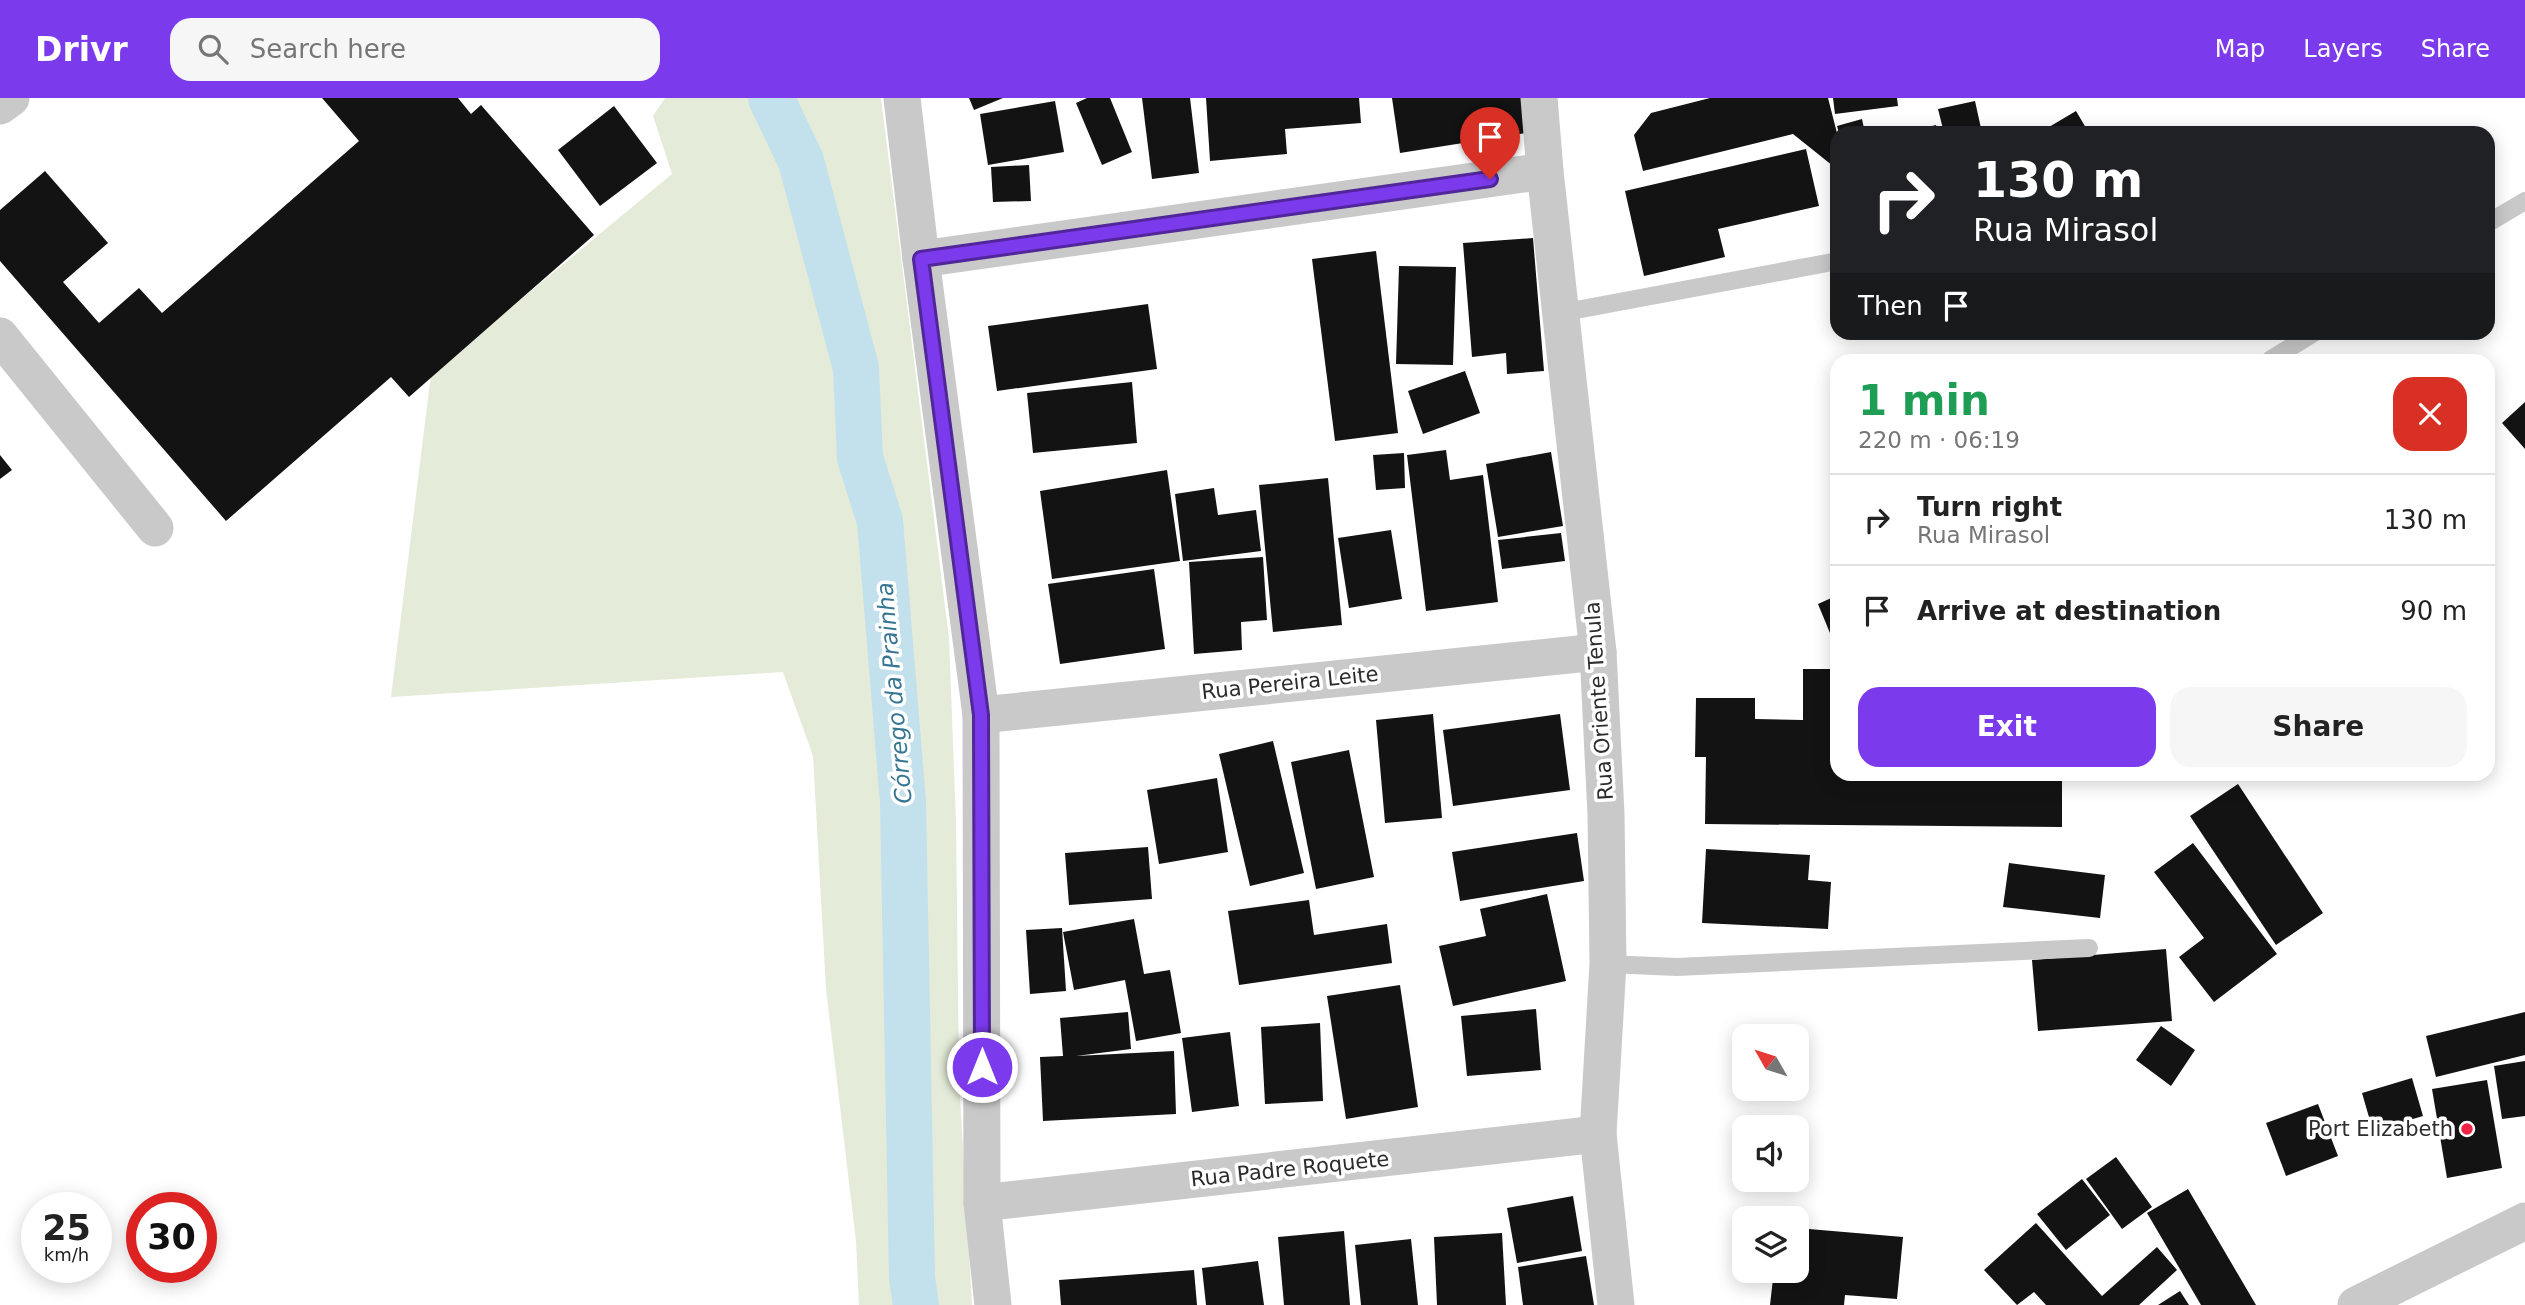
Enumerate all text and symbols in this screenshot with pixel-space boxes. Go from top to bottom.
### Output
search box [170,18,660,81]
text: Drivr [35,30,128,69]
icon: search [194,30,232,68]
text: Search here [250,34,406,64]
text: Map [2215,35,2265,63]
text: Layers [2303,35,2383,63]
text: Share [2421,35,2490,63]
pin [1460,107,1520,179]
icon: arrive [1471,118,1509,156]
text: 130 m [1973,152,2143,209]
icon: right [1858,154,1949,245]
text: Rua Mirasol [1973,211,2158,249]
icon: arrive [1937,287,1975,325]
text: Then [1858,291,1923,321]
text: 1 min [1858,376,1990,425]
button: close [2393,377,2467,451]
text: 220 m · 06:19 [1858,427,2020,453]
text: Turn right [1917,492,2062,522]
icon: right [1858,501,1896,539]
text: 130 m [2384,505,2467,535]
text: Rua Mirasol [1917,522,2050,548]
water label: Córrego da Prainha [871,581,917,805]
icon: arrive [1858,592,1896,630]
text: Arrive at destination [1917,596,2221,626]
text: 90 m [2400,596,2467,626]
street label: Rua Oriente Tenula [1580,601,1618,801]
street label: Rua Pereira Leite [1200,662,1380,704]
button: Exit [1858,687,2156,767]
button: Share [2170,687,2467,767]
north arrow [1732,1024,1810,1101]
map controls [1732,1024,1809,1283]
position arrow [945,1030,1019,1104]
button: sound [1732,1115,1809,1192]
place label: Port Elizabeth [2308,1117,2453,1141]
marker: Port Elizabeth [2459,1121,2475,1137]
street label: Rua Padre Roquete [1190,1147,1390,1191]
speed limit sign: 30 [126,1192,217,1283]
button: layers [1732,1206,1809,1283]
text: 25 [42,1208,91,1248]
text: km/h [44,1244,89,1265]

